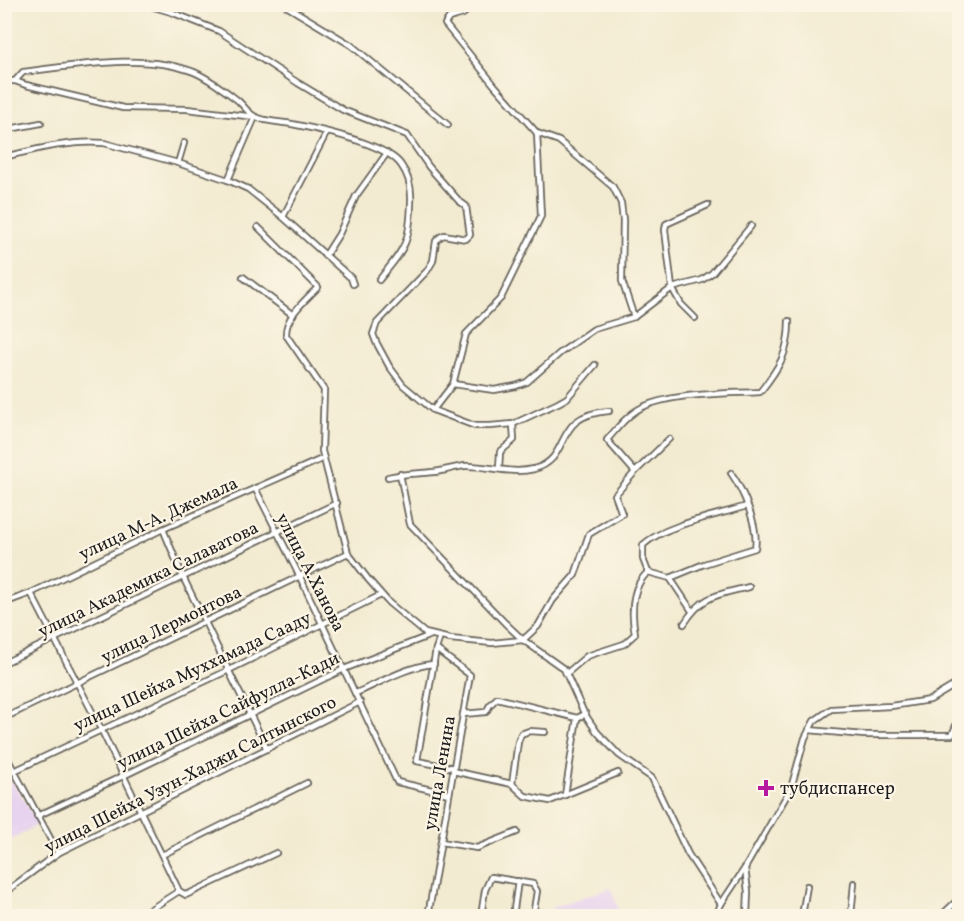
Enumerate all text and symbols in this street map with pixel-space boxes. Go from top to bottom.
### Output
street label: улица М-А. Джемала [75,472,242,567]
street label: улица А.Ханова [269,509,350,636]
street label: улица Академика Салаватова [34,516,263,645]
street label: улица Лермонтова [97,580,246,670]
street label: улица Шейха Муххамада Сааду [69,606,316,739]
street label: улица Шейха Сайфулла-Кади [113,646,344,776]
street label: улица Шейха Узун-Хаджи Салтынского [40,690,341,860]
street label: улица Ленина [418,714,463,833]
place label: тубдиспансер [780,777,895,802]
marker: тубдиспансер [757,779,775,797]

